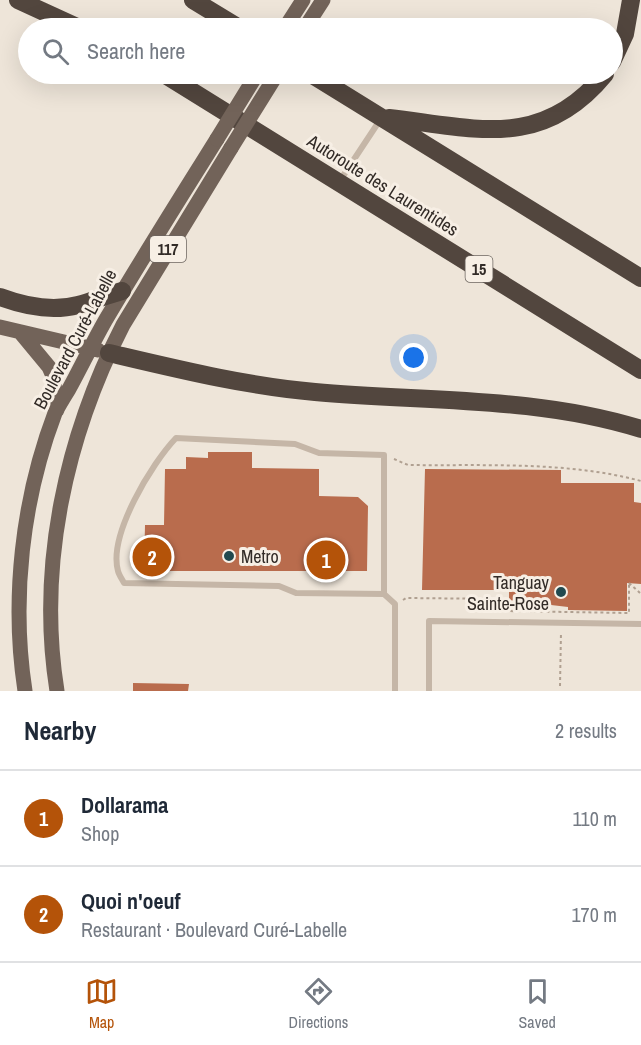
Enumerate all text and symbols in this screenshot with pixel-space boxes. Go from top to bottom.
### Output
search box [18,18,623,84]
icon: search [39,35,72,68]
text: Search here [87,36,185,66]
street label: Autoroute des Laurentides [302,128,463,242]
road number: 117 [150,236,186,262]
road number: 15 [466,256,492,282]
street label: Boulevard Curé-Labelle [28,265,122,413]
your location [399,343,428,372]
pin: 2 [132,534,172,580]
pin: 1 [306,538,346,582]
place label: Metro [241,544,279,569]
marker: Metro [222,549,236,563]
place label: Tanguay Sainte-Rose [467,570,550,616]
marker: Tanguay Sainte-Rose [554,585,568,599]
text: Nearby [24,713,96,748]
text: 2 results [555,717,617,744]
text: Dollarama [81,790,168,820]
text: 1 [39,805,48,832]
text: 110 m [573,805,617,832]
text: Shop [81,820,119,847]
text: Quoi n'oeuf [81,886,181,916]
text: 2 [39,901,48,928]
text: 170 m [571,901,617,928]
text: Restaurant · Boulevard Curé-Labelle [81,916,347,943]
tab: Map [85,975,118,1033]
tab: Directions [288,975,348,1033]
tab: Saved [519,975,556,1033]

